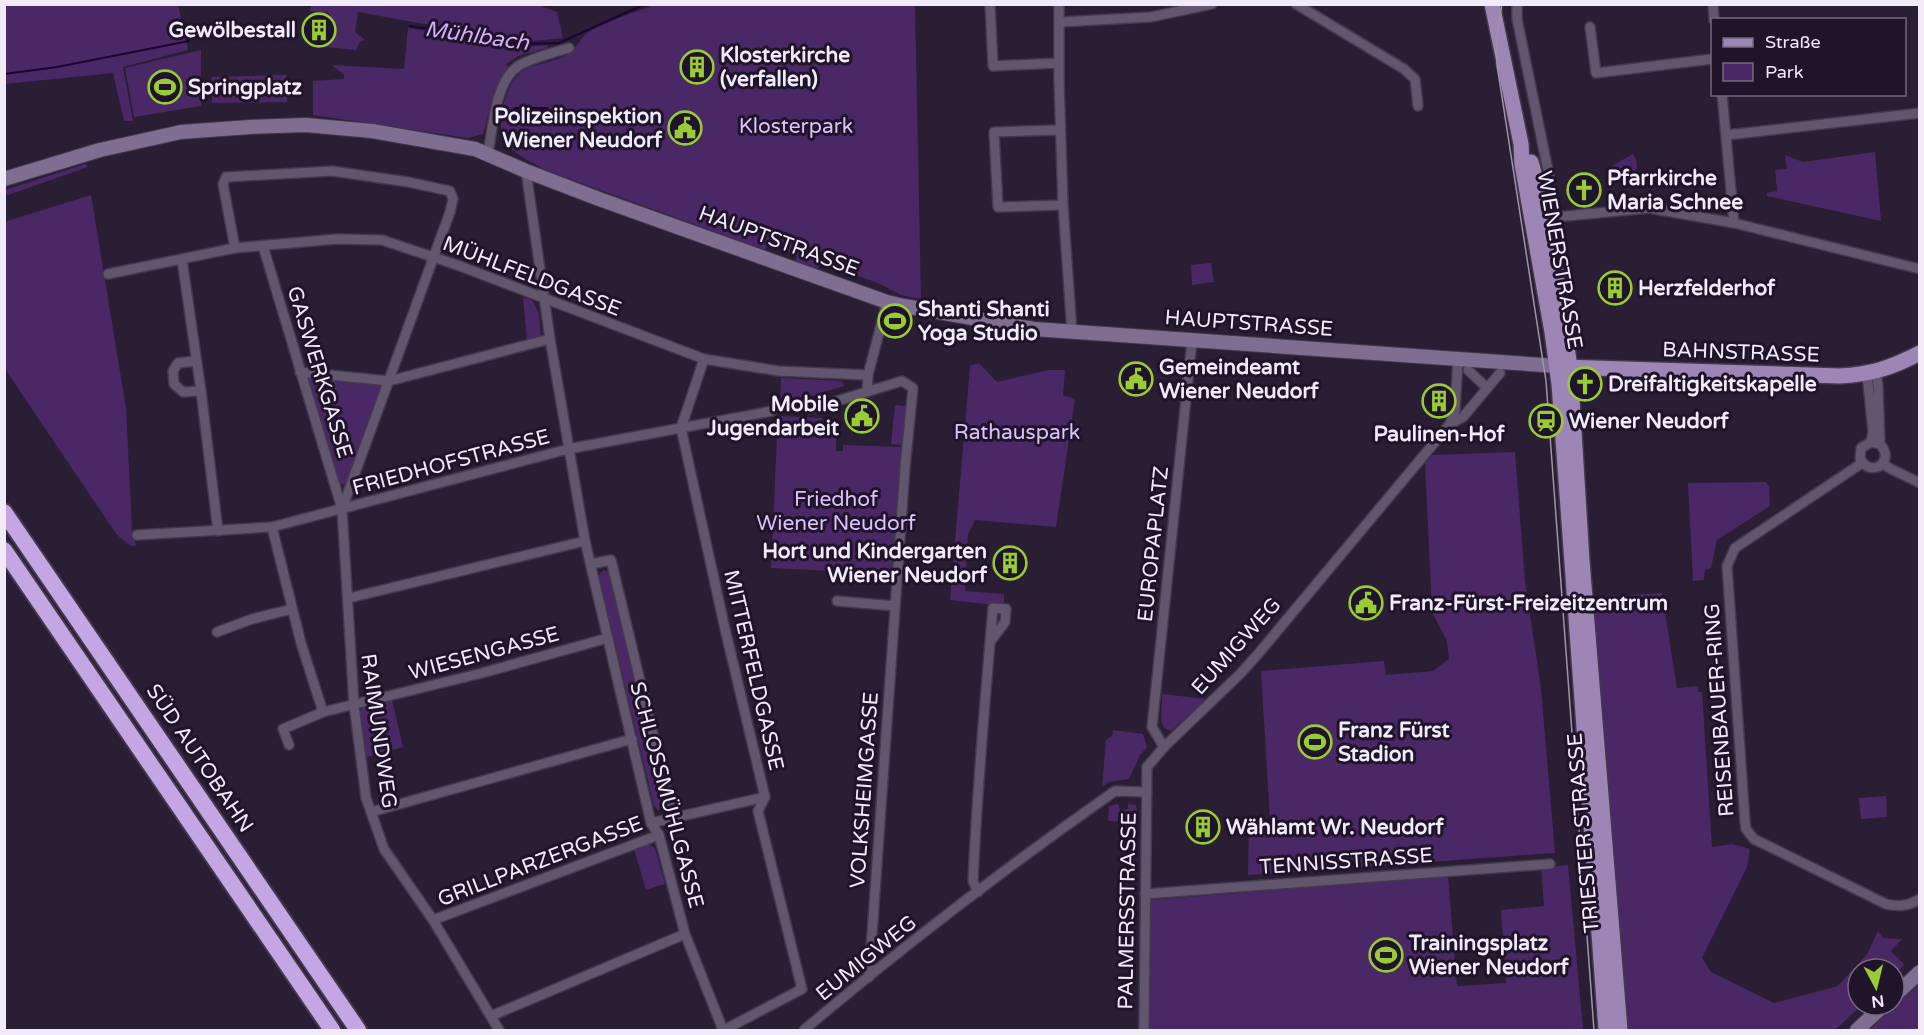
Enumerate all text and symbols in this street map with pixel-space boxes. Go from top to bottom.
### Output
building icon: Gewölbestall [301,12,337,48]
water label: Mühlbach [423,16,531,56]
place label: Gewölbestall [168,18,296,43]
legend [1711,18,1906,96]
text: Straße [1765,31,1821,53]
place label: Klosterkirche (verfallen) [720,43,850,92]
building icon: Klosterkirche (verfallen) [679,49,715,85]
text: Park [1765,61,1804,83]
sports icon: Springplatz [147,69,183,105]
place label: Springplatz [188,75,302,100]
place label: Polizeiinspektion Wiener Neudorf [494,104,663,153]
public building icon: Polizeiinspektion Wiener Neudorf [667,110,703,146]
park label: Klosterpark [739,114,853,139]
place label: Pfarrkirche Maria Schnee [1607,166,1743,215]
street label: WIENERSTRASSE [1532,169,1588,351]
church icon: Pfarrkirche Maria Schnee [1566,172,1602,208]
street label: HAUPTSTRASSE [695,201,862,282]
street label: MÜHLFELDGASSE [439,231,625,322]
building icon: Herzfelderhof [1597,270,1633,306]
place label: Herzfelderhof [1638,276,1776,301]
street label: GASWERKGASSE [281,283,358,461]
place label: Shanti Shanti Yoga Studio [918,297,1050,346]
sports icon: Shanti Shanti Yoga Studio [877,303,913,339]
street label: HAUPTSTRASSE [1164,305,1334,342]
street label: BAHNSTRASSE [1662,337,1820,368]
place label: Gemeindeamt Wiener Neudorf [1159,355,1320,404]
public building icon: Gemeindeamt Wiener Neudorf [1118,361,1154,397]
church icon: Dreifaltigkeitskapelle [1567,366,1603,402]
place label: Dreifaltigkeitskapelle [1608,372,1817,397]
building icon: Paulinen-Hof [1421,383,1457,419]
place label: Mobile Jugendarbeit [706,392,839,441]
public building icon: Mobile Jugendarbeit [844,398,880,434]
station icon: Wiener Neudorf [1528,403,1564,439]
place label: Wiener Neudorf [1569,409,1730,434]
park label: Rathauspark [954,420,1080,445]
place label: Paulinen-Hof [1374,422,1505,447]
street label: FRIEDHOFSTRASSE [350,424,553,501]
street label: EUROPAPLATZ [1133,465,1174,623]
park label: Friedhof Wiener Neudorf [756,487,916,536]
place label: Hort und Kindergarten Wiener Neudorf [762,539,988,588]
building icon: Hort und Kindergarten Wiener Neudorf [992,545,1028,581]
street label: MITTERFELDGASSE [718,567,789,773]
public building icon: Franz-Fürst-Freizeitzentrum [1348,585,1384,621]
place label: Franz-Fürst-Freizeitzentrum [1389,591,1668,616]
street label: EUMIGWEG [1186,593,1286,700]
street label: REISENBAUER-RING [1700,602,1739,818]
street label: WIESENGASSE [406,621,562,686]
street label: RAIMUNDWEG [355,652,402,810]
street label: SÜD AUTOBAHN [141,679,258,837]
street label: SCHLOSSMÜHLGASSE [624,679,709,911]
street label: VOLKSHEIMGASSE [845,691,884,889]
place label: Franz Fürst Stadion [1338,718,1450,767]
sports icon: Franz Fürst Stadion [1297,724,1333,760]
street label: TRIESTER STRASSE [1562,732,1605,934]
building icon: Wählamt Wr. Neudorf [1185,809,1221,845]
street label: GRILLPARZERGASSE [434,811,646,912]
street label: PALMERSSTRASSE [1113,812,1142,1010]
place label: Wählamt Wr. Neudorf [1226,815,1444,840]
street label: TENNISSTRASSE [1259,843,1434,880]
street label: EUMIGWEG [811,910,922,1006]
place label: Trainingsplatz Wiener Neudorf [1408,931,1570,980]
sports icon: Trainingsplatz Wiener Neudorf [1368,937,1404,973]
north arrow [1846,957,1906,1017]
text: N [1870,990,1885,1012]

